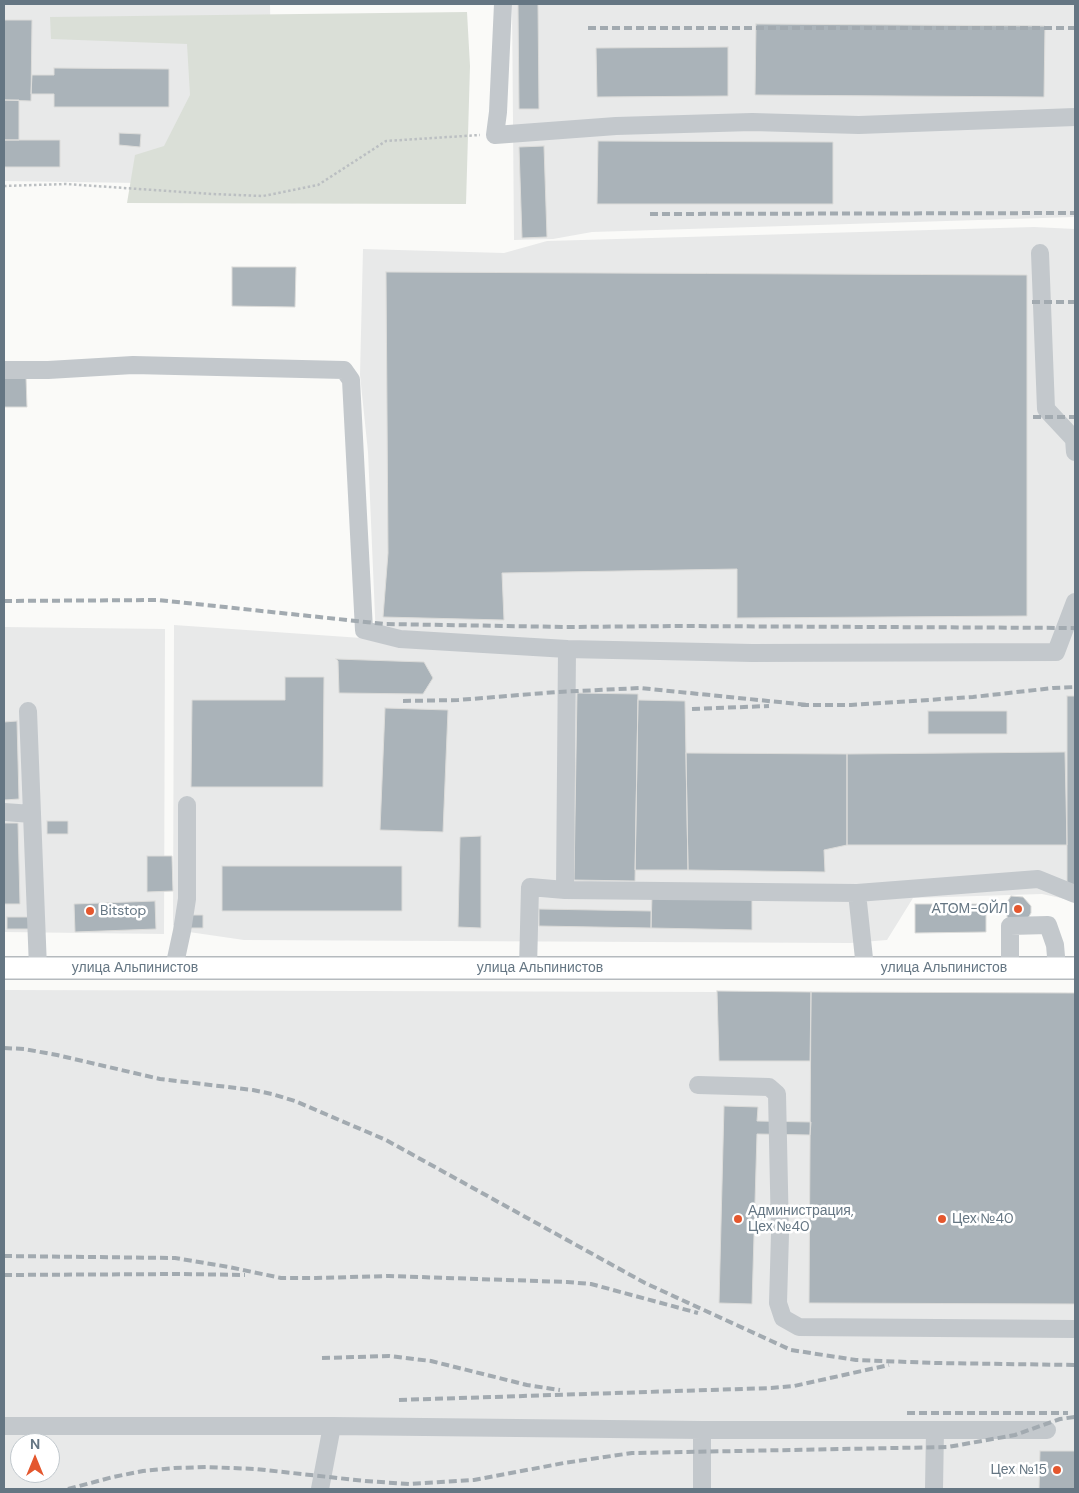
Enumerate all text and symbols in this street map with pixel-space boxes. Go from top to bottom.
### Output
place label: АТОМ-ОЙЛ [932,901,1008,917]
place label: Bitstop [100,903,146,919]
marker: АТОМ-ОЙЛ [1012,903,1024,915]
marker: Bitstop [84,905,96,917]
street label: улица Альпинистов [72,960,198,976]
street label: улица Альпинистов [477,960,603,976]
street label: улица Альпинистов [881,960,1007,976]
place label: Администрация, Цех №40 [748,1203,853,1236]
place label: Цех №40 [952,1211,1014,1227]
marker: Администрация, Цех №40 [732,1213,744,1225]
marker: Цех №40 [936,1213,948,1225]
north arrow [10,1433,60,1483]
text: N [30,1435,40,1453]
place label: Цех №15 [991,1462,1047,1478]
marker: Цех №15 [1051,1464,1063,1476]

